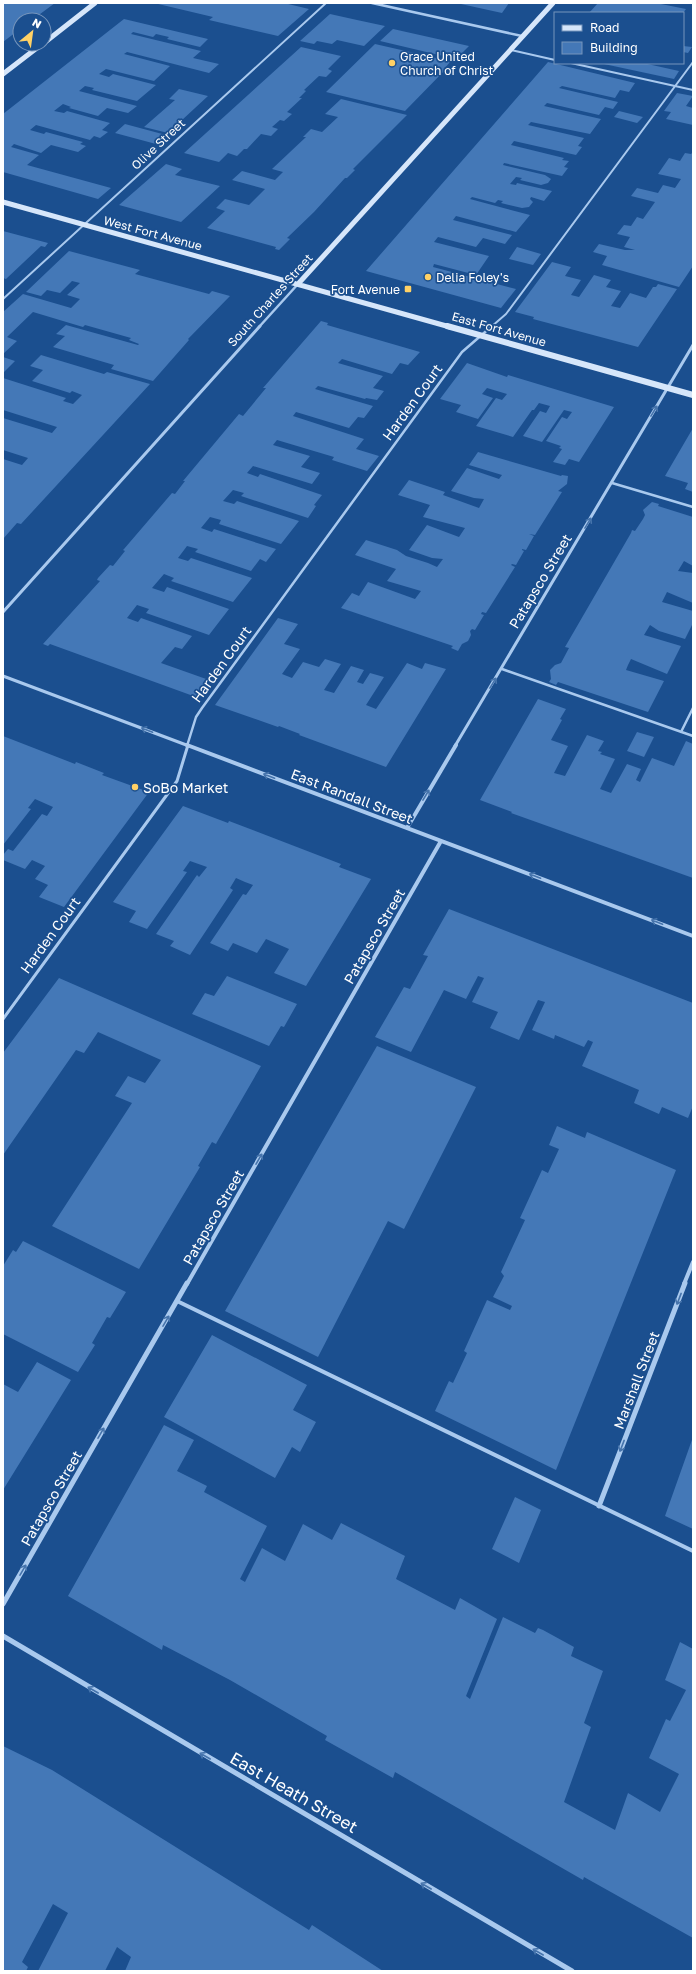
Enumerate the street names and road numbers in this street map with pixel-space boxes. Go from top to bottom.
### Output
street label: Olive Street [128,115,188,173]
street label: West Fort Avenue [102,213,204,253]
street label: South Charles Street [224,250,316,350]
street label: East Fort Avenue [450,308,548,350]
street label: Harden Court [379,360,445,444]
street label: Patapsco Street [505,531,575,631]
street label: Harden Court [188,622,254,706]
street label: East Randall Street [289,765,415,827]
street label: Patapsco Street [340,885,408,987]
street label: Harden Court [17,893,83,977]
street label: Patapsco Street [179,1166,247,1268]
street label: Marshall Street [610,1329,662,1431]
street label: Patapsco Street [17,1447,85,1549]
street label: East Heath Street [226,1747,362,1837]

